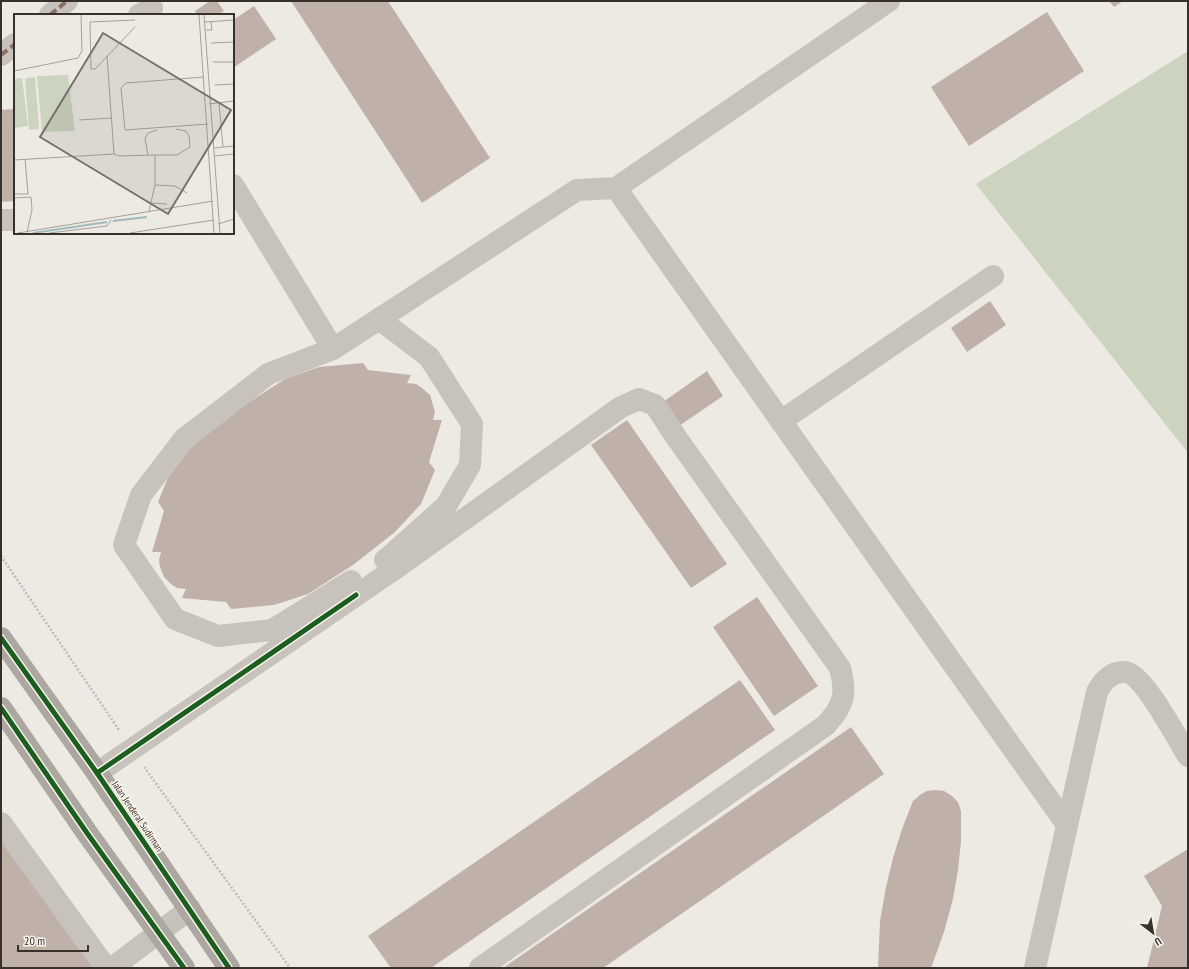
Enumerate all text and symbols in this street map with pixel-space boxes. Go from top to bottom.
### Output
inset map [14,14,234,234]
street label: Jalan Jenderal Sudirman [109,778,166,854]
north arrow [1133,913,1173,953]
scale bar [18,927,88,953]
text: 20 m [24,933,45,948]
text: U [1152,934,1164,949]

